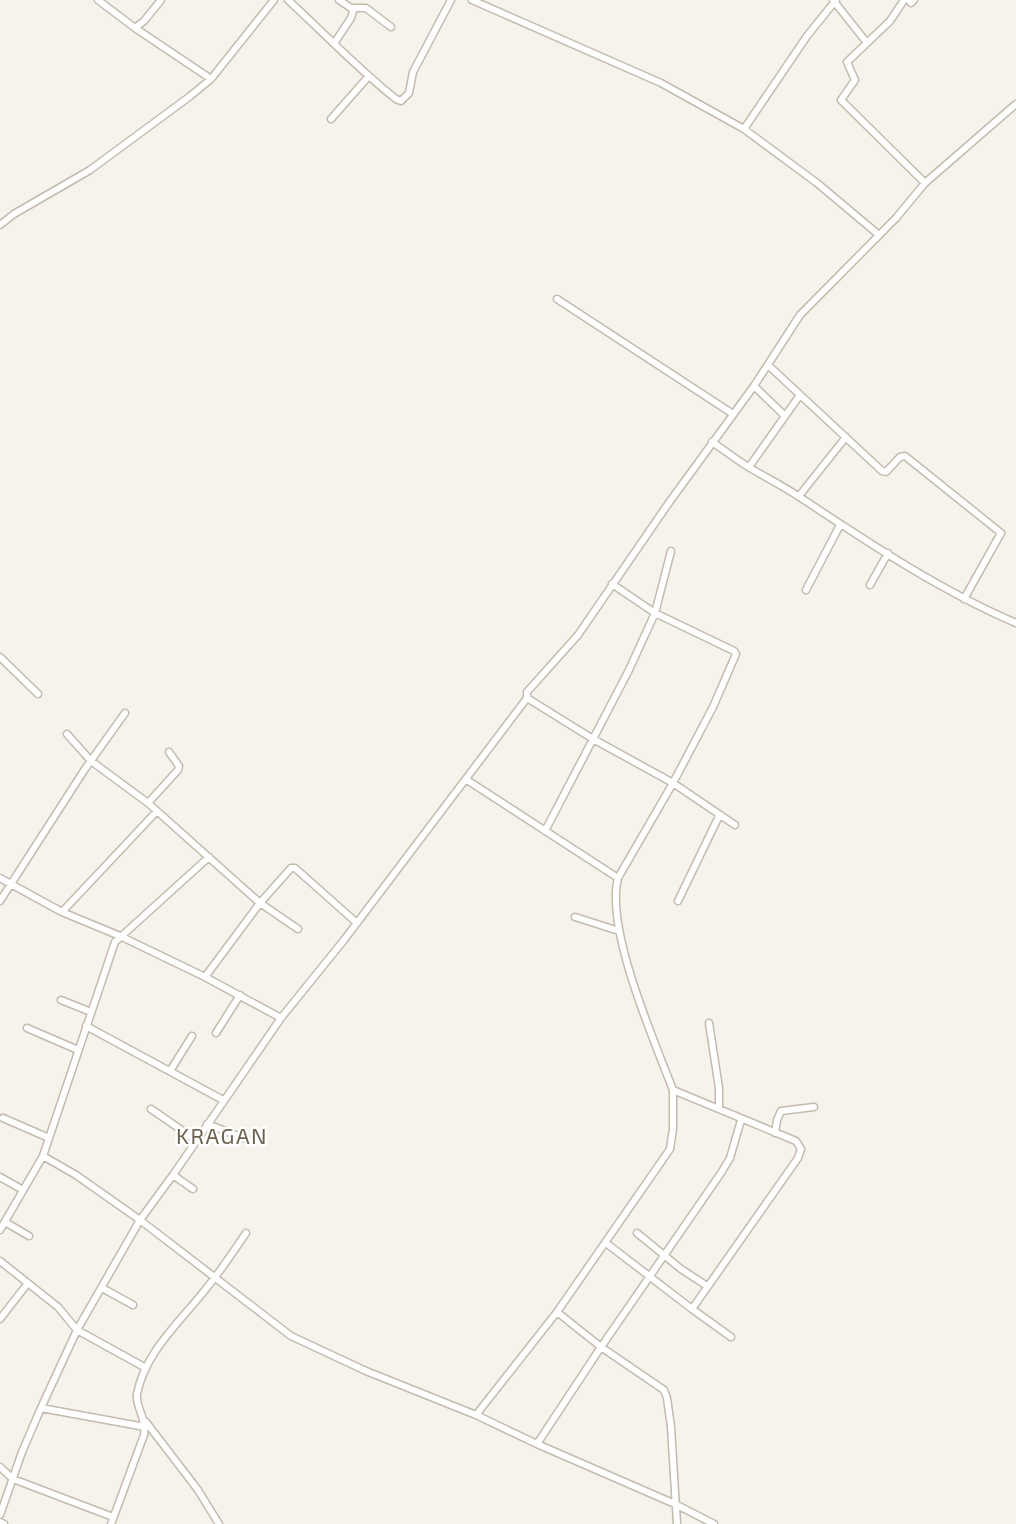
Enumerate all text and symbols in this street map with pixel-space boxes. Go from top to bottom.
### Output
district label: KRAGAN [176,1122,268,1148]

